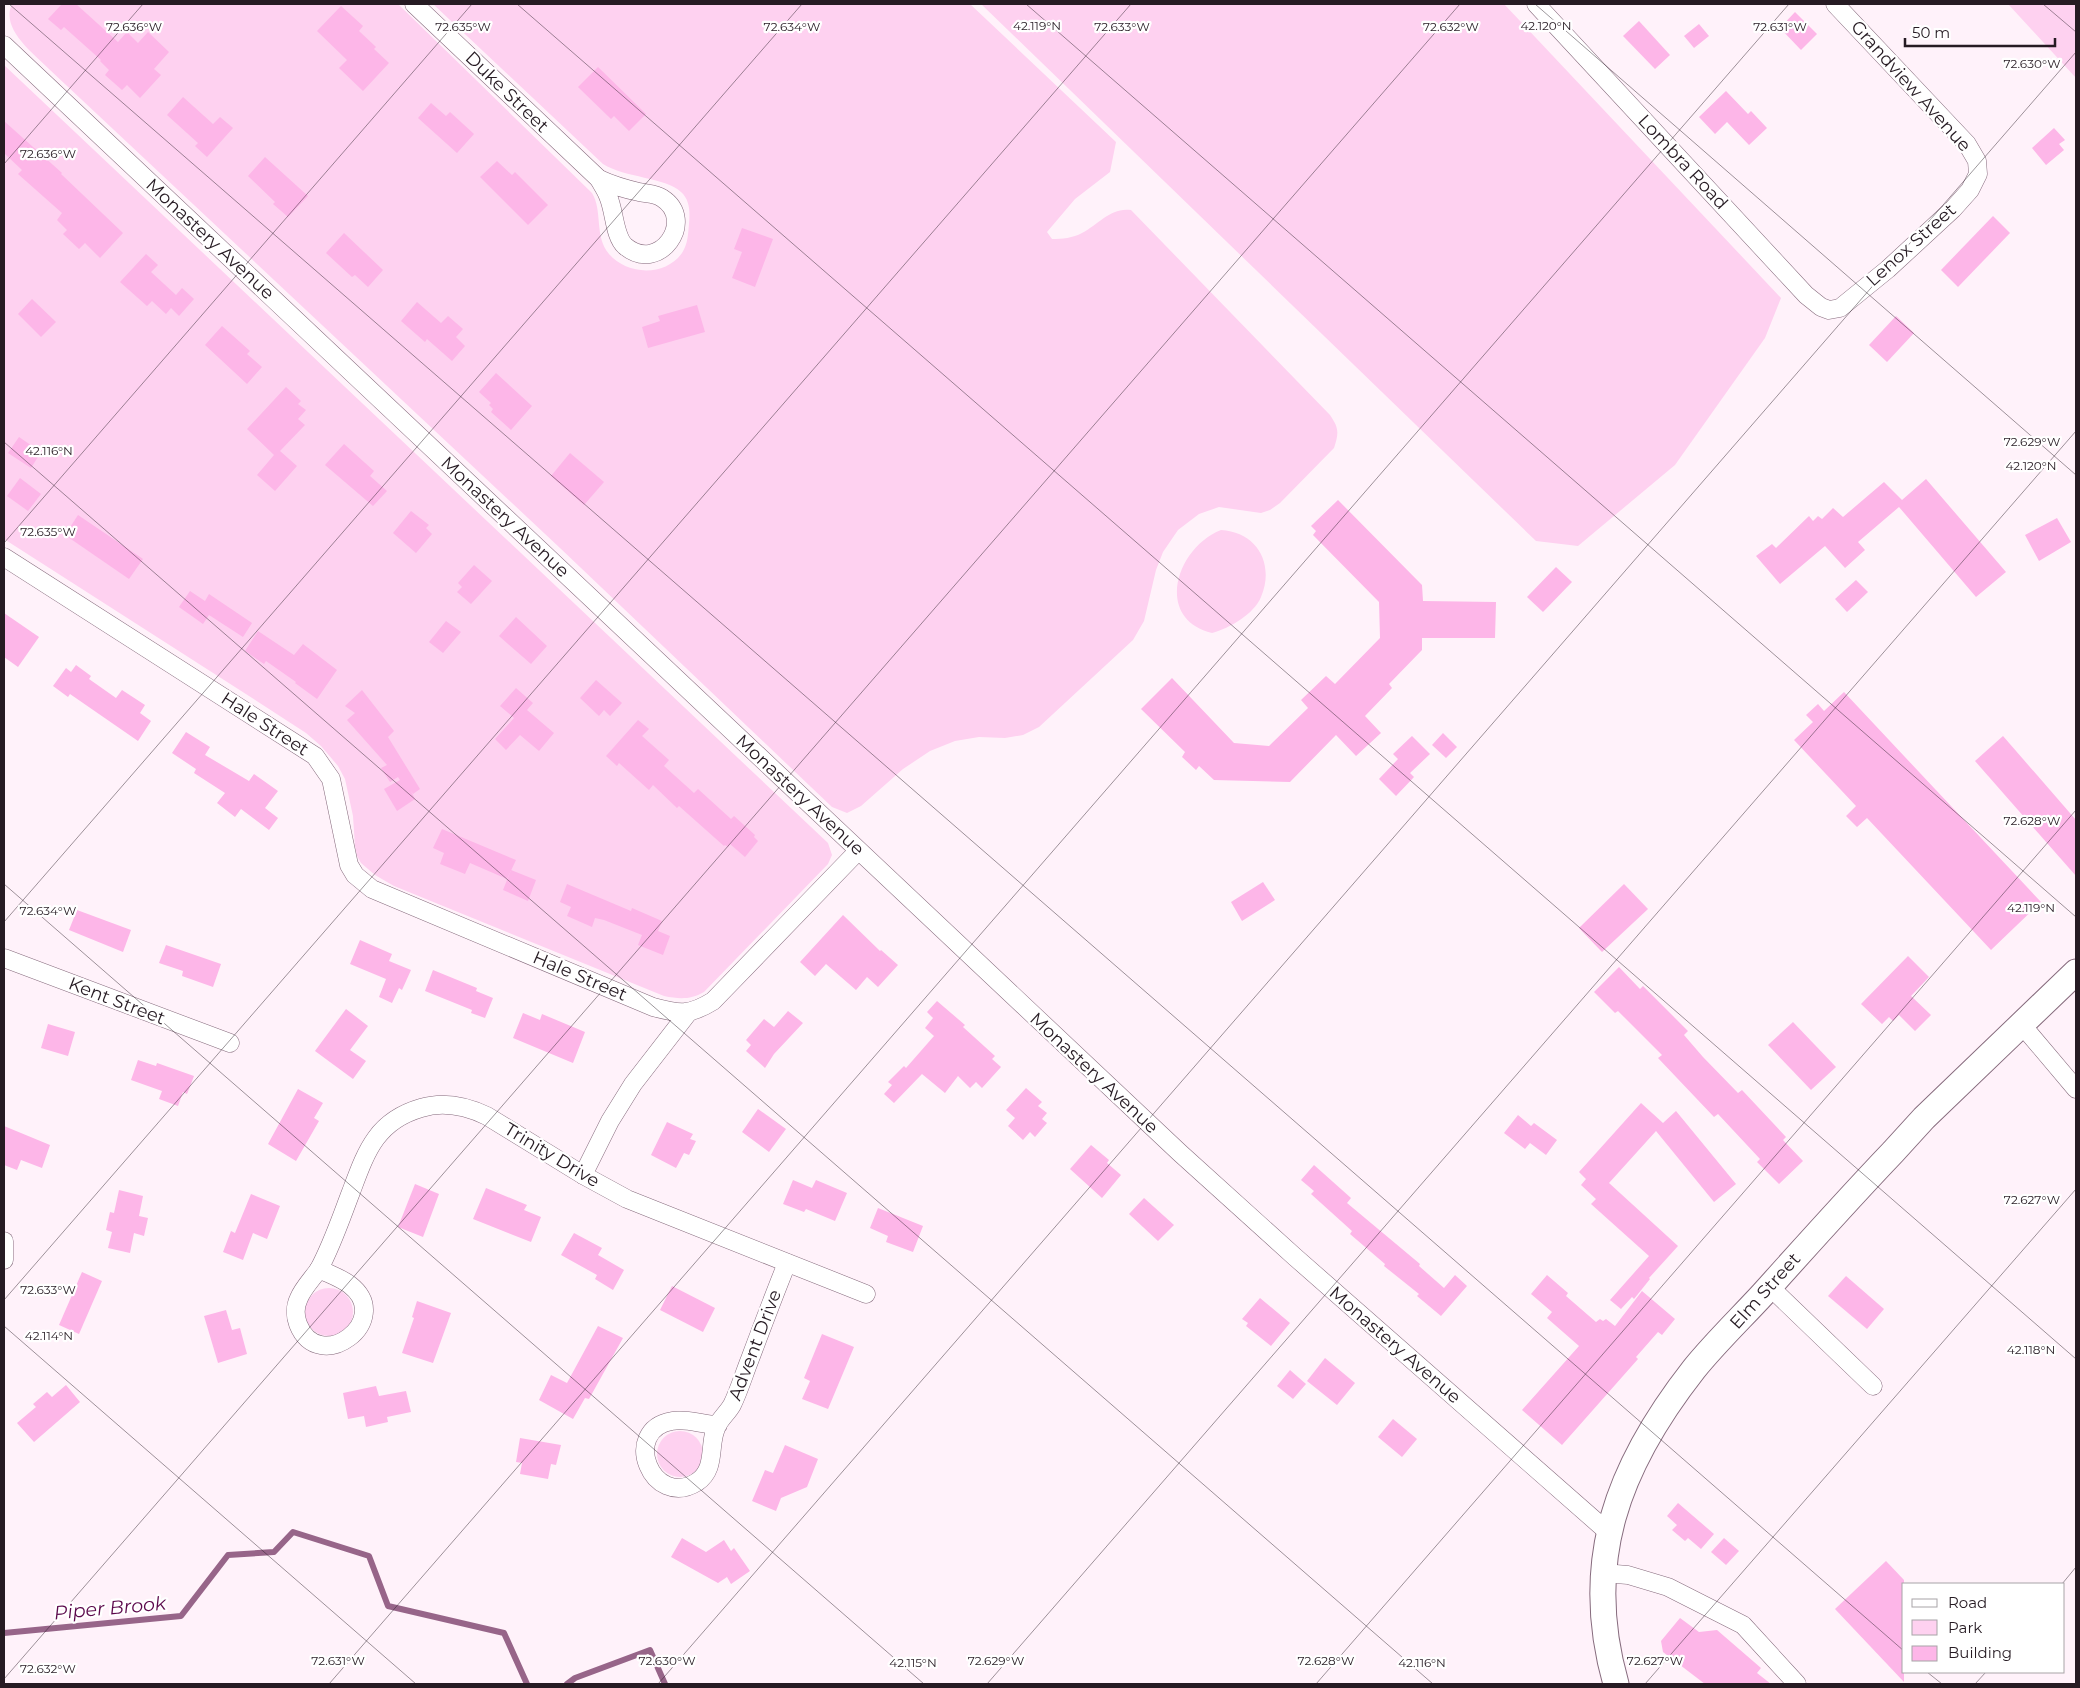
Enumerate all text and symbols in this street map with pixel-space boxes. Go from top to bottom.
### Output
scale bar [1905,15,2055,47]
street label: Grandview Avenue [1846,16,1976,156]
text: 42.119°N [1013,18,1061,33]
text: 42.120°N [1520,18,1572,33]
text: 72.636°W [106,19,162,34]
text: 72.635°W [435,19,491,34]
text: 72.634°W [764,19,820,34]
text: 72.633°W [1094,19,1150,34]
text: 72.632°W [1423,19,1479,34]
text: 72.631°W [1753,19,1807,34]
text: 50 m [1912,23,1950,42]
street label: Duke Street [461,47,553,137]
text: 72.630°W [2003,56,2061,71]
street label: Lombra Road [1633,110,1733,214]
text: 72.636°W [20,146,76,161]
street label: Monastery Avenue [141,174,279,304]
street label: Lenox Street [1862,199,1960,291]
text: 72.629°W [2004,434,2060,449]
text: 42.116°N [25,443,73,458]
street label: Monastery Avenue [436,452,574,582]
text: 42.120°N [2005,458,2057,473]
text: 72.635°W [20,524,76,539]
street label: Hale Street [217,688,313,760]
street label: Monastery Avenue [731,730,869,860]
text: 72.628°W [2004,813,2060,828]
text: 42.119°N [2007,900,2055,915]
text: 72.634°W [20,903,76,918]
street label: Hale Street [530,946,630,1006]
street label: Kent Street [66,972,168,1030]
street label: Monastery Avenue [1025,1008,1163,1138]
street label: Trinity Drive [500,1118,604,1192]
text: 72.627°W [2004,1192,2060,1207]
street label: Elm Street [1725,1248,1805,1334]
text: 72.633°W [20,1282,76,1297]
street label: Monastery Avenue [1325,1282,1465,1408]
street label: Advent Drive [724,1286,786,1403]
text: 42.114°N [25,1328,73,1343]
text: 42.118°N [2007,1342,2055,1357]
legend [1902,1583,2065,1673]
water label: Piper Brook [53,1592,168,1624]
text: Road [1948,1593,1987,1612]
text: Park [1948,1618,1982,1637]
text: Building [1948,1643,2012,1662]
text: 72.631°W [311,1653,365,1668]
text: 72.630°W [638,1653,696,1668]
text: 72.629°W [968,1653,1024,1668]
text: 72.628°W [1298,1653,1354,1668]
text: 72.627°W [1627,1653,1683,1668]
text: 42.115°N [889,1655,937,1670]
text: 42.116°N [1398,1655,1446,1670]
text: 72.632°W [20,1661,76,1676]

